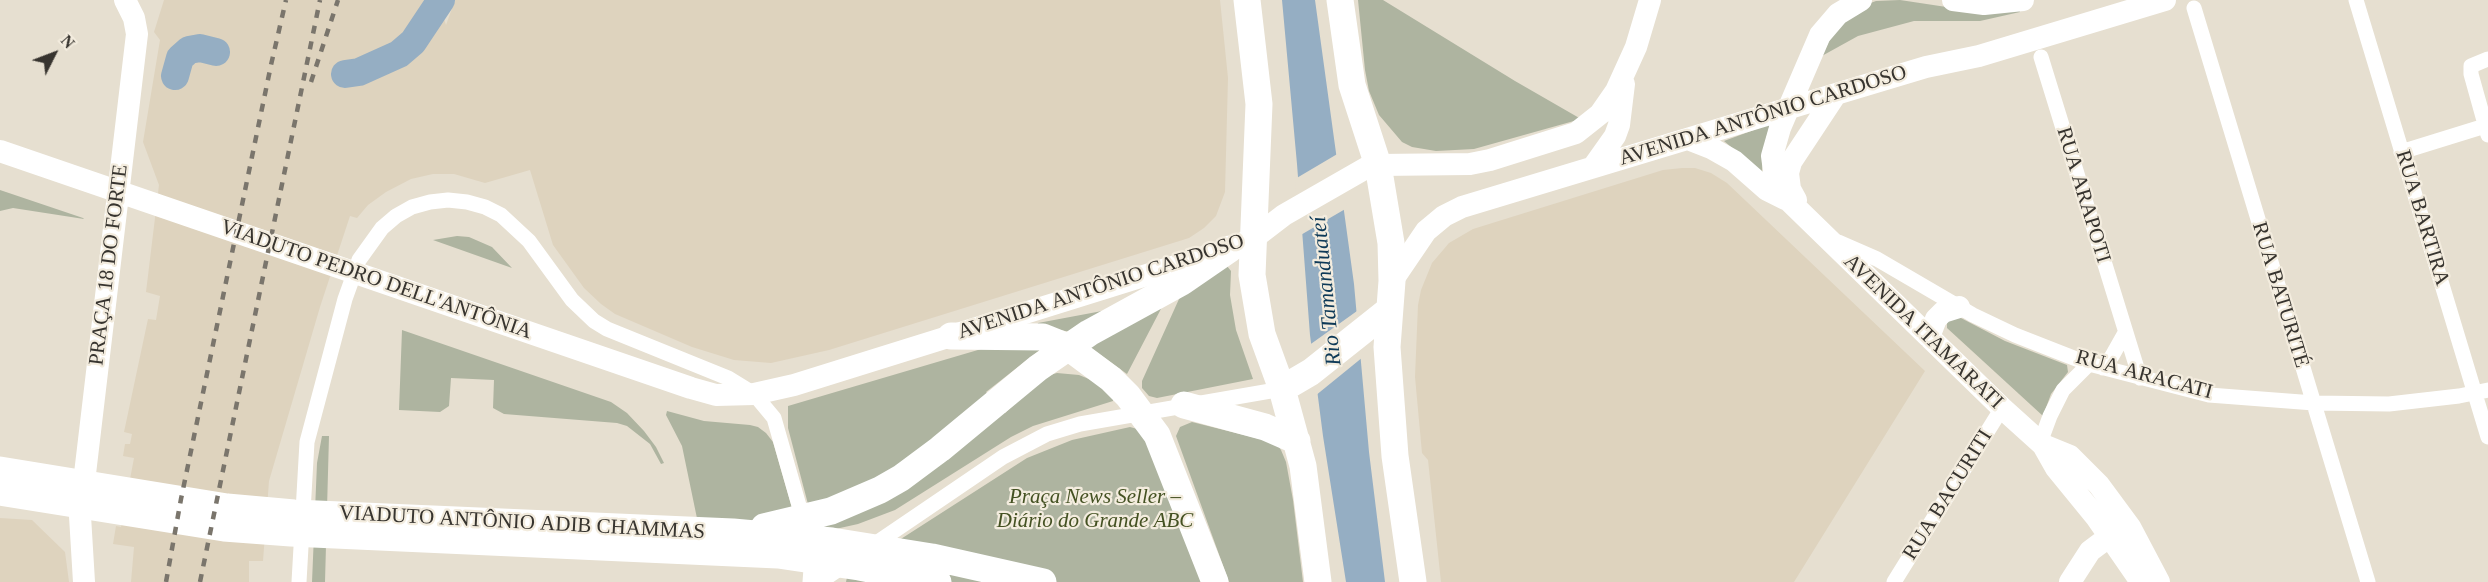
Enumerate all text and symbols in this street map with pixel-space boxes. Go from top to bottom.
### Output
north arrow [24,24,84,84]
text: N [58,32,78,52]
street label: AVENIDA ANTÔNIO CARDOSO [1616,60,1910,172]
street label: RUA ARAPOTI [2050,124,2116,266]
street label: RUA BARTIRA [2389,147,2455,289]
street label: PRAÇA 18 DO FORTE [84,163,134,367]
street label: VIADUTO PEDRO DELL'ANTÔNIA [217,215,535,345]
water label: Rio Tamanduateí [1306,215,1348,367]
street label: RUA BATURITÉ [2246,219,2314,371]
street label: AVENIDA ANTÔNIO CARDOSO [955,229,1247,345]
street label: AVENIDA ITAMARATI [1838,249,2008,415]
street label: RUA ARACATI [2073,345,2215,405]
street label: RUA BACURITI [1898,425,1998,565]
park label: Praça News Seller – Diário do Grande ABC [997,484,1193,534]
street label: VIADUTO ANTÔNIO ADIB CHAMMAS [338,501,706,545]

